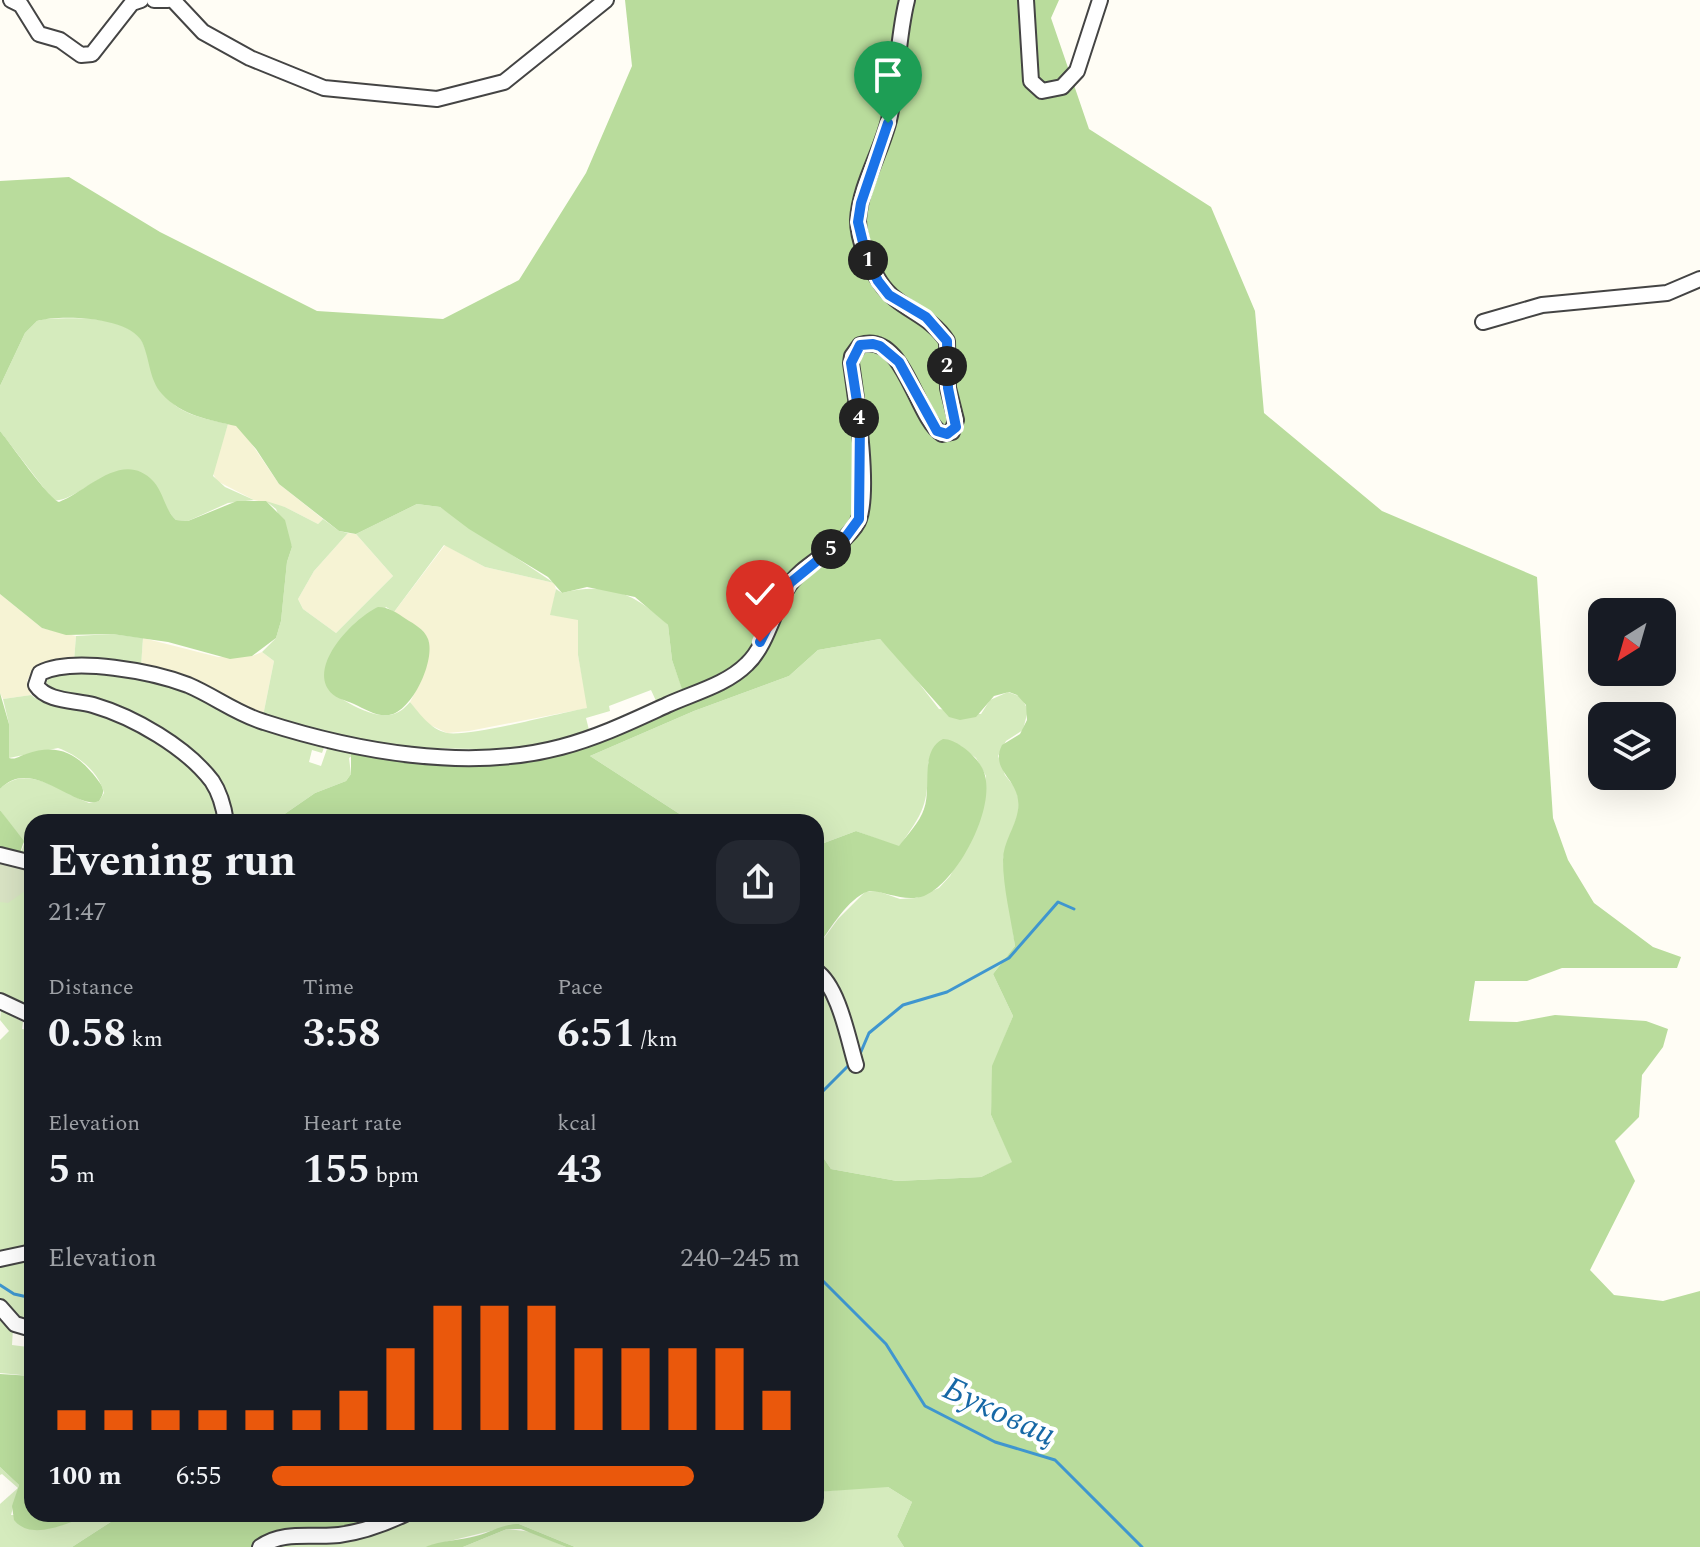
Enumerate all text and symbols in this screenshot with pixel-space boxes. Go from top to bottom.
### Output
pin [854,41,922,123]
icon: arrive [866,53,910,97]
pin: 1 [848,240,888,280]
text: 1 [862,243,874,276]
pin: 2 [927,346,967,386]
text: 2 [941,349,953,382]
pin: 4 [839,398,879,438]
text: 4 [853,401,865,434]
pin: 5 [811,529,851,569]
text: 5 [825,532,837,565]
pin [726,560,794,642]
icon: check [738,572,782,616]
north arrow [1588,598,1676,686]
map controls [1588,598,1676,790]
button: layers [1588,702,1676,790]
text: Evening run [48,828,296,895]
button: share [716,840,800,924]
text: 21:47 [48,892,107,932]
text: Distance [48,971,134,1004]
text: Time [303,971,354,1004]
text: Pace [557,971,603,1004]
text: 0.58 [48,1004,126,1065]
text: 3:58 [303,1004,381,1065]
text: 6:51 [557,1004,635,1065]
text: km [126,1023,163,1056]
text: /km [635,1023,678,1056]
text: Elevation [48,1107,140,1140]
text: Heart rate [303,1107,402,1140]
text: kcal [557,1107,597,1140]
text: 5 [48,1140,70,1201]
text: 155 [303,1140,370,1201]
text: 43 [557,1140,602,1201]
text: m [70,1159,95,1192]
text: bpm [370,1159,419,1192]
text: Elevation [48,1238,157,1278]
text: 240–245 m [680,1238,800,1278]
water label: Буковац [934,1363,1064,1461]
text: 100 m [48,1456,122,1496]
text: 6:55 [176,1456,222,1496]

